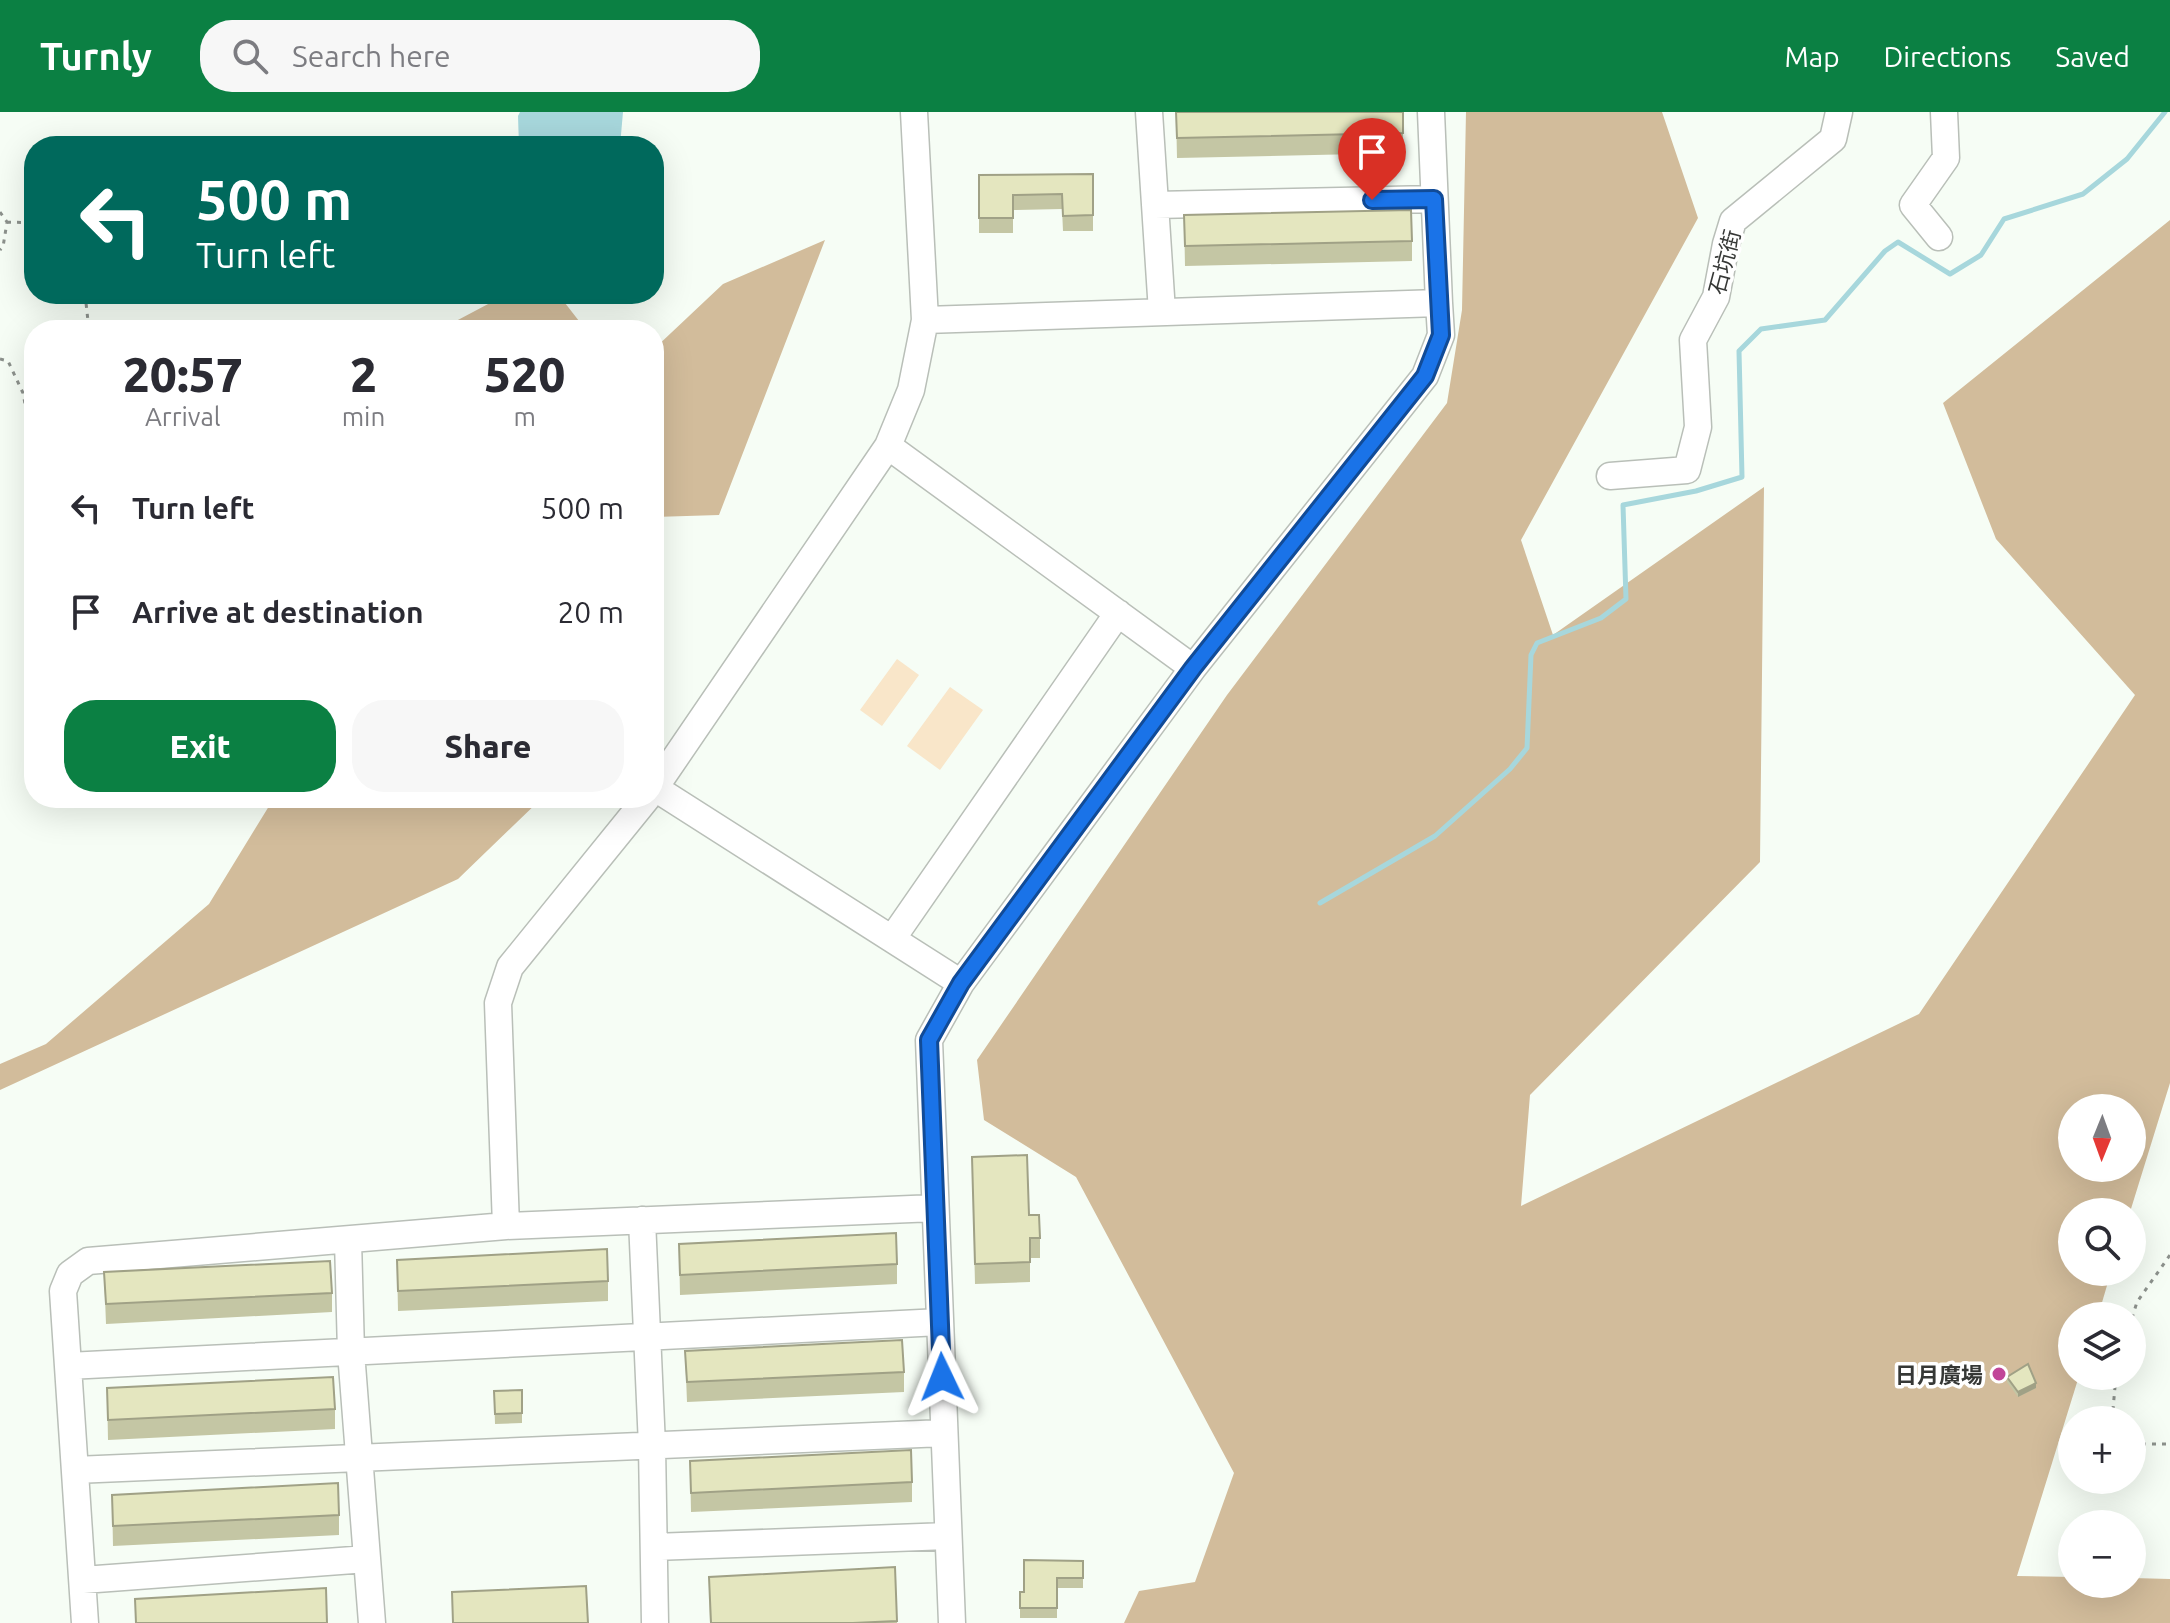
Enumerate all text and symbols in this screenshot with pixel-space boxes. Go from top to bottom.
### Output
search box [200,20,760,92]
icon: search [228,34,272,78]
text: Turnly [40,35,152,77]
text: Search here [292,39,451,73]
text: Map [1784,41,1840,72]
text: Directions [1884,41,2011,72]
text: Saved [2055,41,2130,72]
pin [1338,118,1406,200]
icon: arrive [1350,130,1394,174]
icon: left [64,168,168,272]
text: 500 m [196,168,352,231]
street label: 石坑街 [1703,227,1745,297]
text: Turn left [196,234,335,275]
text: 20:57 [123,347,243,401]
text: 2 [350,347,377,401]
text: 520 [484,347,565,401]
text: Arrival [145,402,221,431]
text: min [342,402,385,431]
text: m [513,402,536,431]
icon: left [64,486,108,530]
text: Turn left [132,491,254,525]
text: 500 m [540,491,624,525]
icon: arrive [64,590,108,634]
text: Arrive at destination [132,595,424,629]
text: 20 m [557,595,624,629]
button: Exit [64,700,336,792]
button: Share [352,700,624,792]
north arrow [2058,1094,2146,1182]
map controls [2058,1094,2146,1598]
button: search [2058,1198,2146,1286]
button: layers [2058,1302,2146,1390]
position arrow [900,1335,984,1419]
place label: 日月廣場 [1895,1362,1983,1387]
marker: 日月廣場 [1990,1365,2008,1383]
button: + [2058,1406,2146,1494]
button: − [2058,1510,2146,1598]

